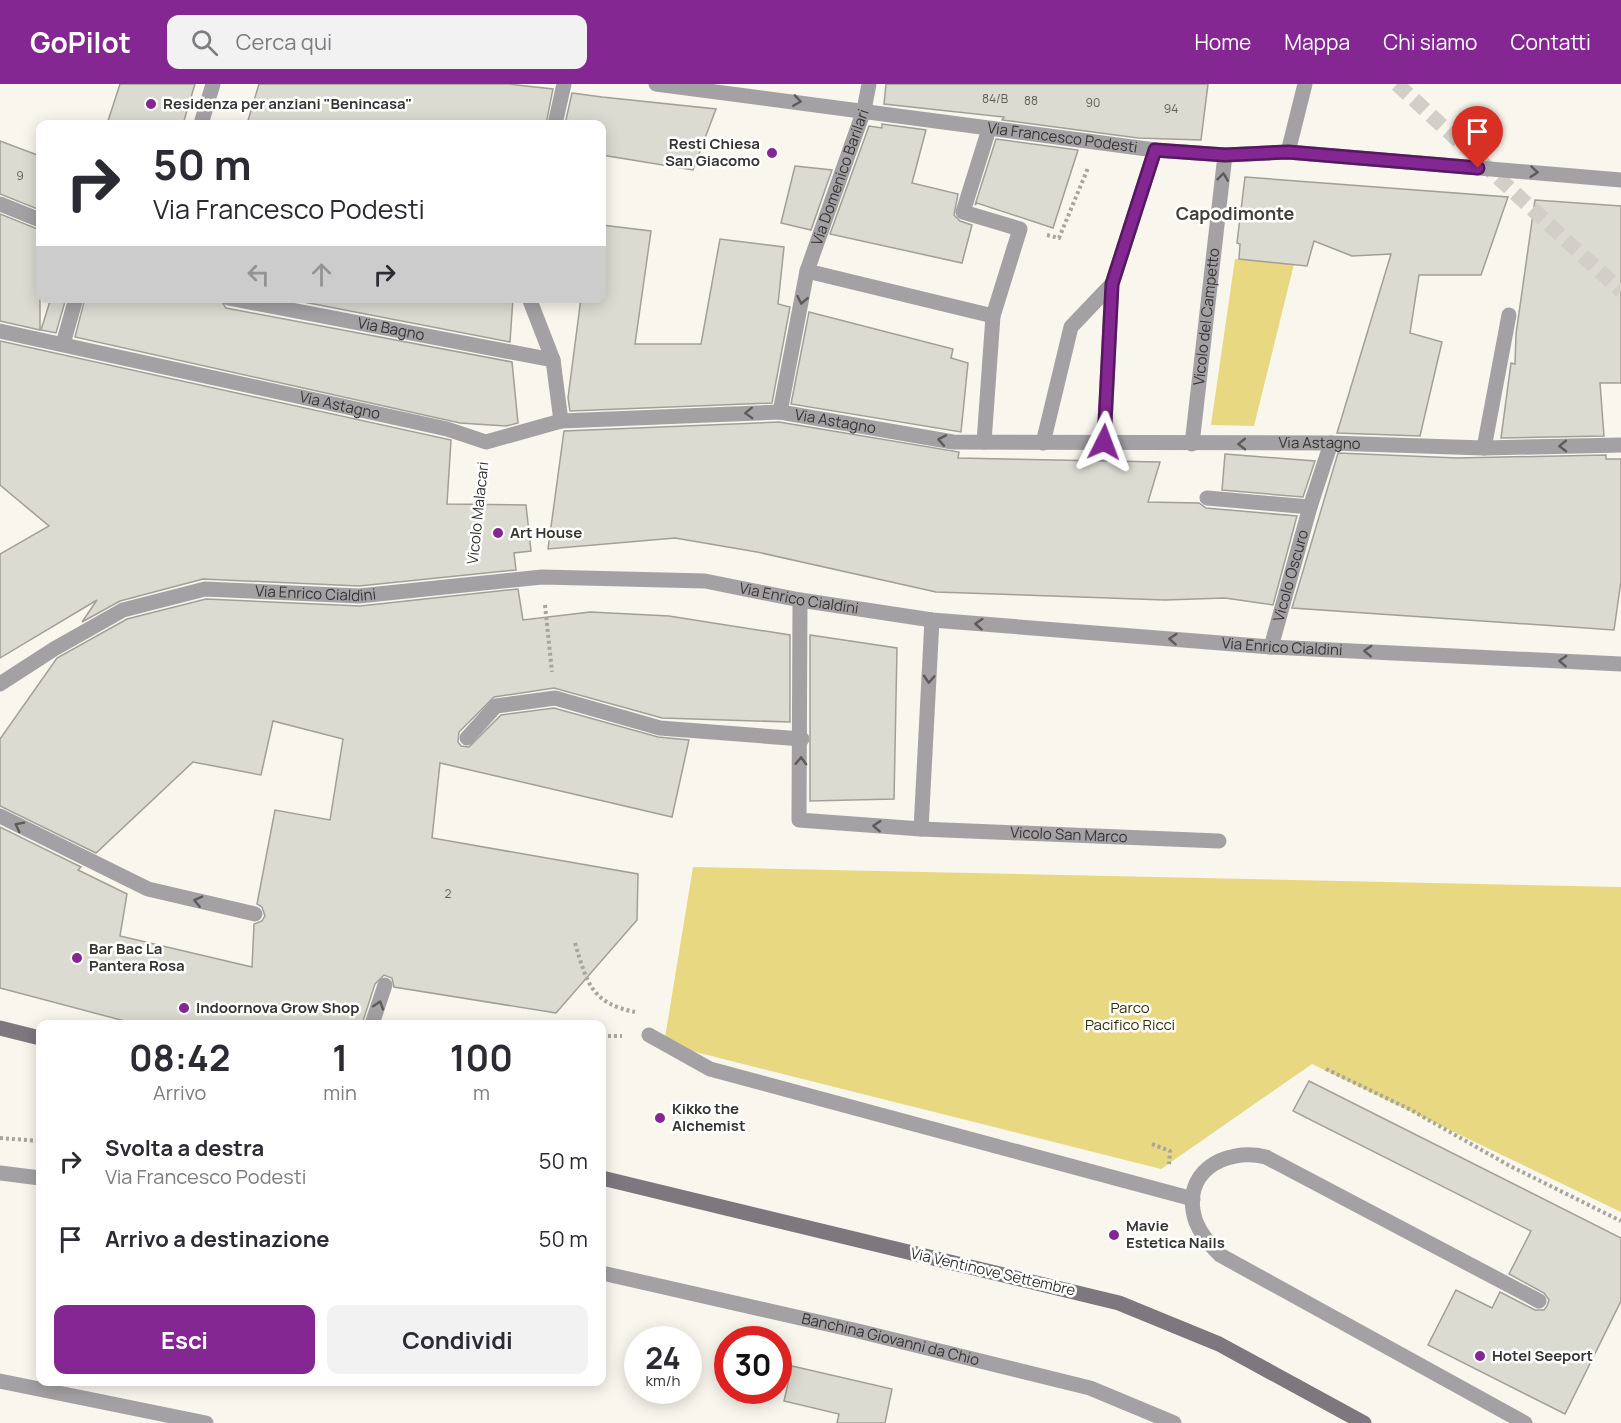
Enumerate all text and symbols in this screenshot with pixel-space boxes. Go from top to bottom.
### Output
search box [167,15,587,69]
text: GoPilot [30,23,131,61]
icon: search [188,26,221,59]
text: Cerca qui [236,27,332,57]
text: Home [1194,28,1251,56]
text: Mappa [1284,28,1350,56]
text: Chi siamo [1383,28,1478,56]
text: Contatti [1511,28,1591,56]
house number: 84/B [982,90,1008,107]
house number: 88 [1024,92,1038,109]
place label: Residenza per anziani "Benincasa" [163,93,412,114]
one-way arrow [792,94,802,107]
house number: 90 [1086,94,1100,111]
marker: Residenza per anziani "Benincasa" [144,97,158,111]
house number: 94 [1164,100,1178,117]
street label: Via Domenico Barilari [806,106,874,248]
pin [1452,106,1503,168]
icon: arrive [1461,115,1494,148]
street label: Via Francesco Podesti [986,117,1139,158]
place label: Resti Chiesa San Giacomo [665,133,760,171]
text: 50 m [153,135,251,193]
icon: right [54,144,132,222]
marker: Resti Chiesa San Giacomo [765,146,779,160]
one-way arrow [1529,165,1538,178]
house number: 9 [16,167,24,184]
one-way arrow [1216,173,1228,182]
text: Via Francesco Podesti [153,190,425,227]
district label: Capodimonte [1176,201,1294,225]
street label: Vicolo del Campetto [1188,247,1224,387]
icon: left [242,258,275,291]
icon: ahead [305,258,338,291]
icon: right [368,258,401,291]
one-way arrow [796,294,809,304]
street label: Via Bagno [356,312,427,345]
street label: Via Astagno [298,386,382,424]
street label: Via Astagno [793,404,878,438]
one-way arrow [745,407,754,420]
position arrow [1072,410,1136,474]
street label: Via Astagno [1279,432,1361,454]
one-way arrow [937,435,946,447]
one-way arrow [1237,438,1246,450]
one-way arrow [1558,440,1567,453]
street label: Vicolo Malacari [462,461,493,565]
place label: Art House [510,522,582,543]
marker: Art House [491,526,505,540]
street label: Vicolo Oscuro [1268,527,1313,624]
street label: Via Enrico Cialdini [737,577,860,619]
street label: Via Enrico Cialdini [255,580,377,606]
one-way arrow [974,618,983,631]
street label: Via Enrico Cialdini [1221,632,1343,660]
one-way arrow [1169,633,1178,646]
one-way arrow [1363,645,1372,658]
one-way arrow [1558,654,1567,667]
one-way arrow [922,674,935,683]
one-way arrow [795,757,807,766]
one-way arrow [872,819,881,832]
one-way arrow [14,821,25,833]
street label: Vicolo San Marco [1010,822,1128,847]
house number: 2 [445,885,452,902]
one-way arrow [193,895,203,908]
place label: Bar Bac La Pantera Rosa [89,938,185,976]
marker: Bar Bac La Pantera Rosa [70,951,84,965]
place label: Indoornova Grow Shop [196,997,360,1018]
park label: Parco Pacifico Ricci [1085,997,1175,1035]
one-way arrow [371,1000,384,1011]
marker: Indoornova Grow Shop [177,1001,191,1015]
text: 08:42 [129,1033,230,1082]
text: 1 [332,1033,348,1082]
text: 100 [450,1033,513,1082]
text: Arrivo [153,1079,206,1106]
text: min [323,1079,357,1106]
text: m [473,1079,490,1106]
place label: Kikko the Alchemist [672,1098,745,1136]
marker: Kikko the Alchemist [653,1111,667,1125]
text: Svolta a destra [105,1133,264,1163]
icon: right [54,1145,87,1178]
text: 50 m [539,1146,588,1176]
text: Via Francesco Podesti [105,1163,306,1190]
place label: Mavie Estetica Nails [1126,1215,1225,1253]
icon: arrive [54,1223,87,1256]
text: Arrivo a destinazione [105,1224,329,1254]
text: 50 m [539,1224,588,1254]
marker: Mavie Estetica Nails [1107,1228,1121,1242]
street label: Via Ventinove Settembre [909,1242,1078,1301]
button: Esci [54,1305,315,1374]
button: Condividi [327,1305,588,1374]
street label: Banchina Giovanni da Chio [800,1308,982,1370]
speed limit sign: 30 [714,1326,792,1404]
text: 24 [645,1337,681,1378]
place label: Hotel Seeport [1492,1345,1593,1366]
marker: Hotel Seeport [1473,1349,1487,1363]
text: km/h [646,1370,680,1391]

